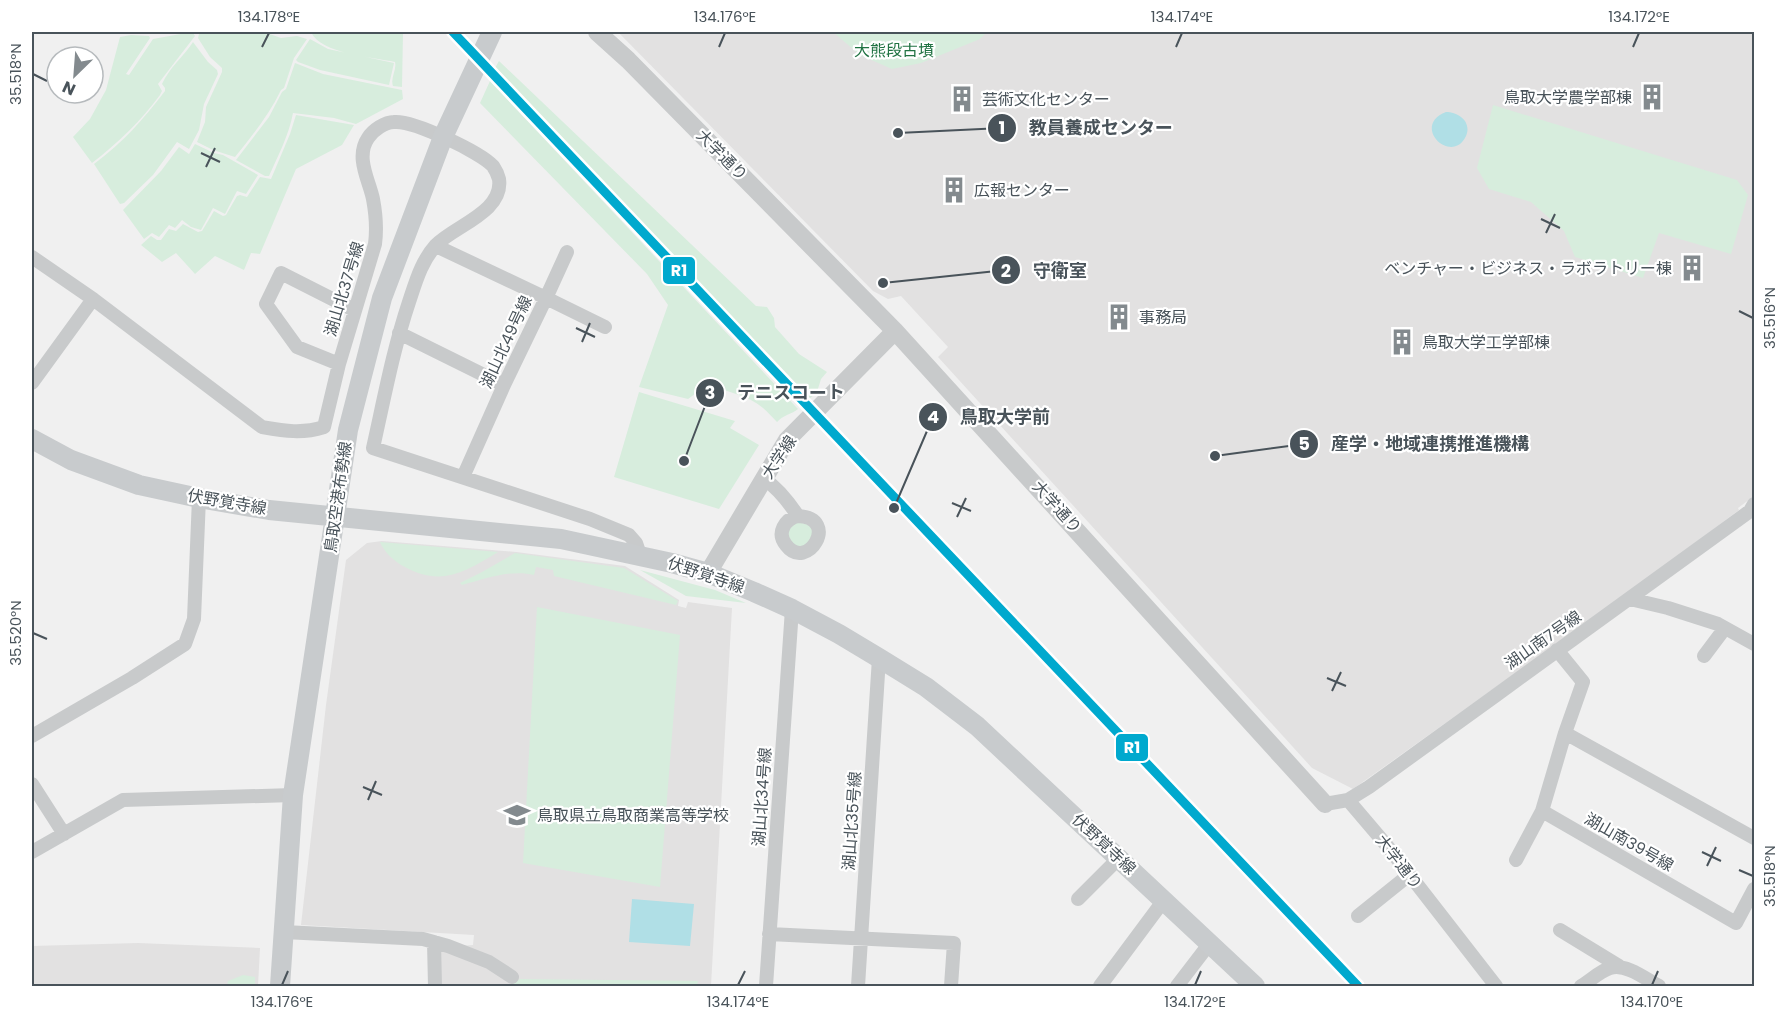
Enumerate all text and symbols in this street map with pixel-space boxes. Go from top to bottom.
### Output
text: 134.178°E [238,6,300,27]
text: 134.176°E [694,6,756,27]
text: 134.174°E [1151,6,1213,27]
text: 134.172°E [1608,6,1670,27]
park label: 大熊段古墳 [854,39,934,62]
text: 35.518°N [5,43,26,105]
north arrow [45,45,105,105]
text: N [59,75,79,101]
building icon: 鳥取大学農学部棟 [1637,82,1667,112]
building icon: 芸術文化センター [947,84,977,114]
place label: 鳥取大学農学部棟 [1504,86,1632,109]
place label: 芸術文化センター [982,88,1110,111]
callout: 教員養成センター [987,110,1185,146]
text: 1 [999,115,1005,140]
text: 教員養成センター [1029,115,1173,140]
street label: 大学通り [691,124,753,186]
building icon: 広報センター [939,175,969,205]
place label: 広報センター [974,179,1070,202]
street label: 湖山北37号線 [319,239,369,339]
callout: 守衛室 [991,252,1099,288]
building icon: ベンチャー・ビジネス・ラボラトリー棟 [1677,253,1707,283]
line badge: R1 [662,256,696,285]
place label: ベンチャー・ビジネス・ラボラトリー棟 [1384,257,1672,280]
text: 2 [1001,258,1011,283]
text: 守衛室 [1033,258,1087,283]
text: R1 [671,259,687,282]
text: 35.516°N [1759,287,1780,349]
street label: 湖山北49号線 [474,292,538,392]
building icon: 事務局 [1104,302,1134,332]
place label: 事務局 [1139,306,1187,329]
building icon: 鳥取大学工学部棟 [1387,327,1417,357]
place label: 鳥取大学工学部棟 [1422,331,1550,354]
callout: テニスコート [695,375,857,411]
text: 3 [705,380,715,405]
text: テニスコート [737,380,845,405]
callout: 鳥取大学前 [918,399,1062,435]
text: 4 [927,404,939,429]
text: 鳥取大学前 [960,404,1050,429]
callout: 産学・地域連携推進機構 [1289,426,1541,462]
street label: 大学線 [756,431,802,483]
text: 5 [1298,431,1310,456]
text: 産学・地域連携推進機構 [1331,431,1529,456]
street label: 鳥取空港布勢線 [319,440,357,554]
street label: 大学通り [1027,476,1087,538]
street label: 伏野覚寺線 [186,484,268,520]
street label: 伏野覚寺線 [664,551,748,599]
text: 35.520°N [5,600,26,666]
street label: 湖山南7号線 [1500,605,1586,675]
line badge: R1 [1115,733,1149,762]
text: R1 [1124,736,1140,759]
street label: 湖山北34号線 [747,747,777,847]
street label: 湖山北35号線 [837,771,867,871]
school or university icon: 鳥取県立鳥取商業高等学校 [502,800,532,830]
place label: 鳥取県立鳥取商業高等学校 [537,804,729,827]
street label: 湖山南39号線 [1580,807,1678,877]
street label: 伏野覚寺線 [1067,808,1141,880]
street label: 大学通り [1370,830,1428,894]
text: 35.518°N [1759,845,1780,907]
text: 134.176°E [251,991,313,1012]
text: 134.174°E [707,991,769,1012]
text: 134.172°E [1164,991,1226,1012]
text: 134.170°E [1621,991,1683,1012]

